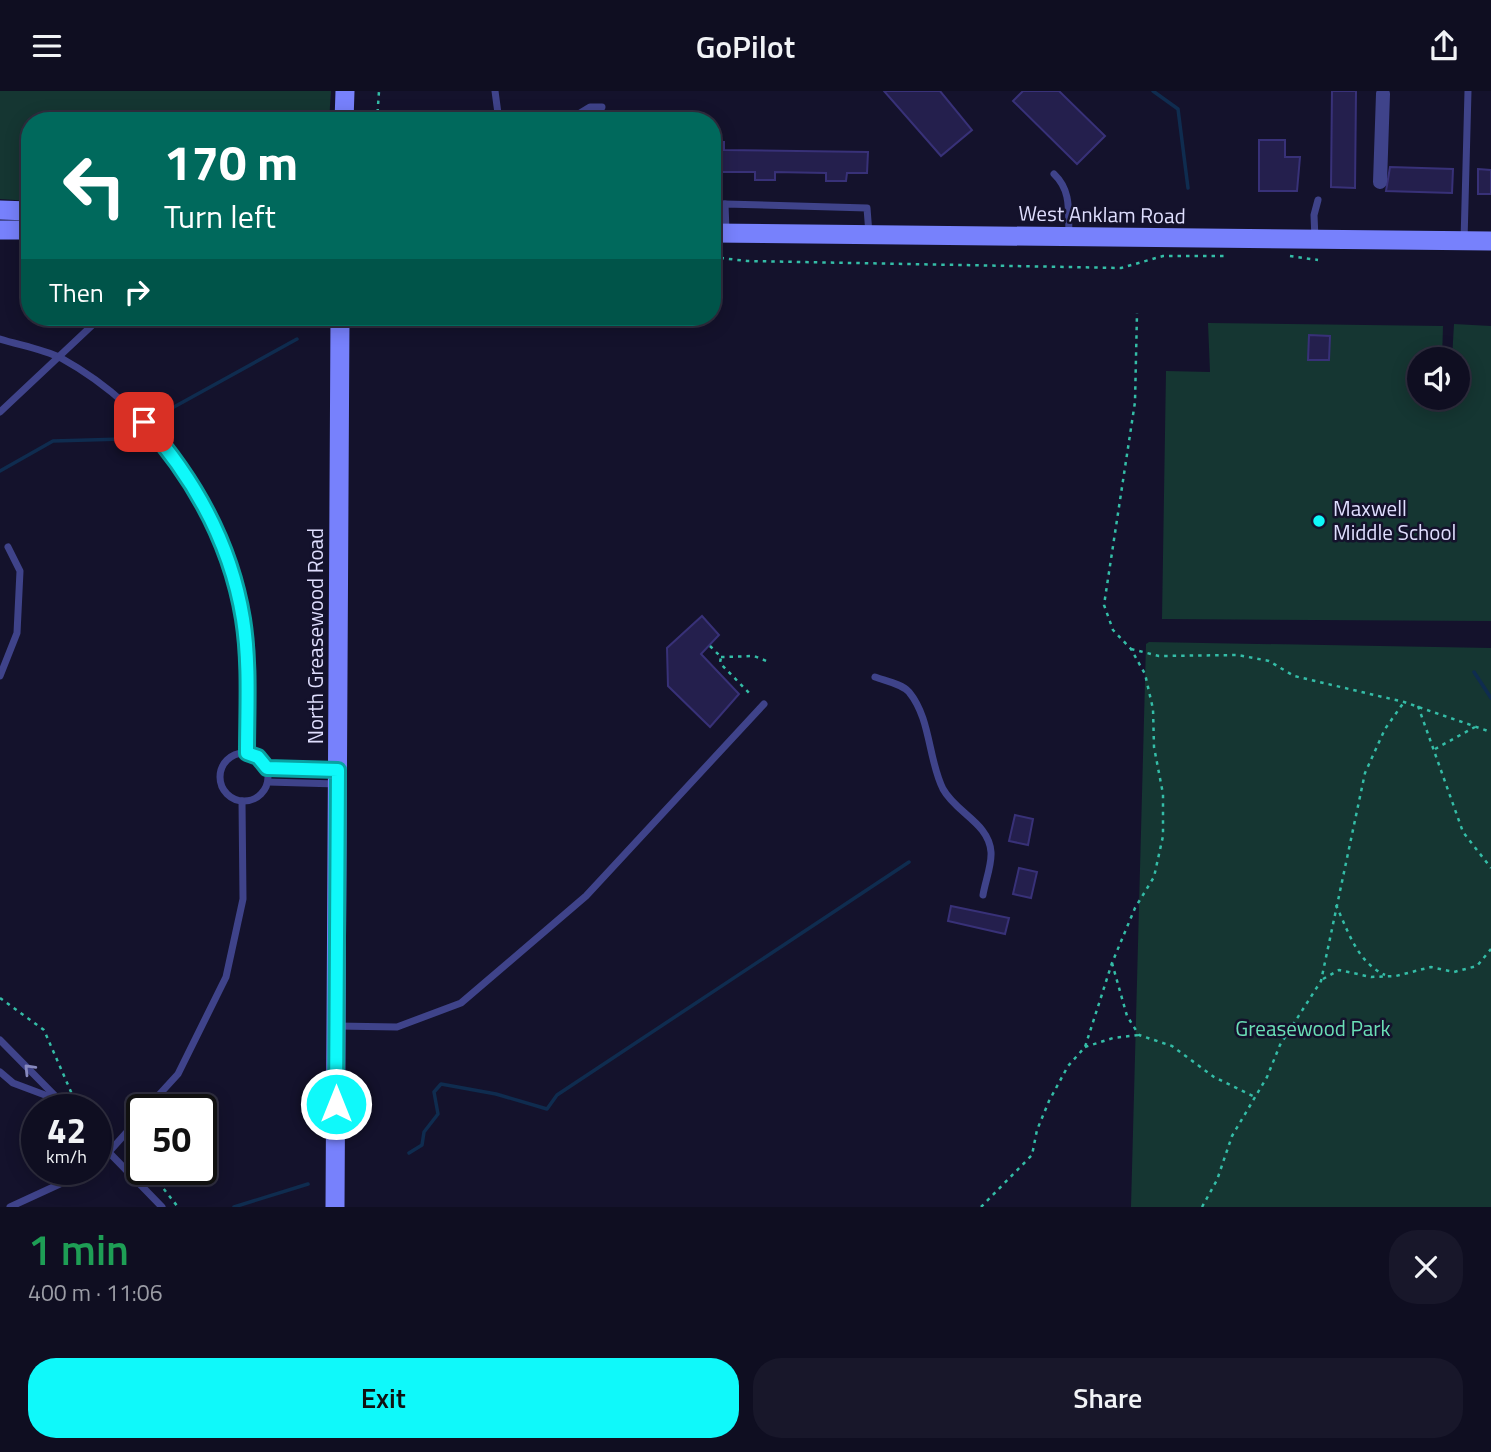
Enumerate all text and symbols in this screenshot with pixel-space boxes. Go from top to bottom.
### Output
text: GoPilot [696,22,795,70]
icon: menu [28,27,66,65]
icon: share [1425,27,1463,65]
text: 170 m [164,124,298,199]
icon: left [49,140,140,231]
text: Turn left [164,192,276,240]
street label: West Anklam Road [1018,197,1186,231]
text: Then [49,273,104,312]
icon: right [118,273,156,311]
map controls [1407,347,1470,410]
button: sound [1407,347,1470,410]
pin [114,392,174,452]
icon: arrive [125,403,163,441]
place label: Maxwell Middle School [1333,492,1456,548]
marker: Maxwell Middle School [1311,513,1327,529]
street label: North Greasewood Road [299,528,331,744]
park label: Greasewood Park [1235,1012,1391,1044]
one-way arrow [24,1065,37,1078]
position arrow [299,1067,373,1141]
speed limit sign: 50 [126,1094,217,1185]
text: 42 [47,1103,86,1157]
text: km/h [46,1143,87,1170]
text: 1 min [28,1217,129,1281]
button: close [1389,1230,1463,1304]
text: 400 m · 11:06 [28,1275,163,1310]
button: Exit [28,1358,739,1438]
button: Share [753,1358,1463,1438]

